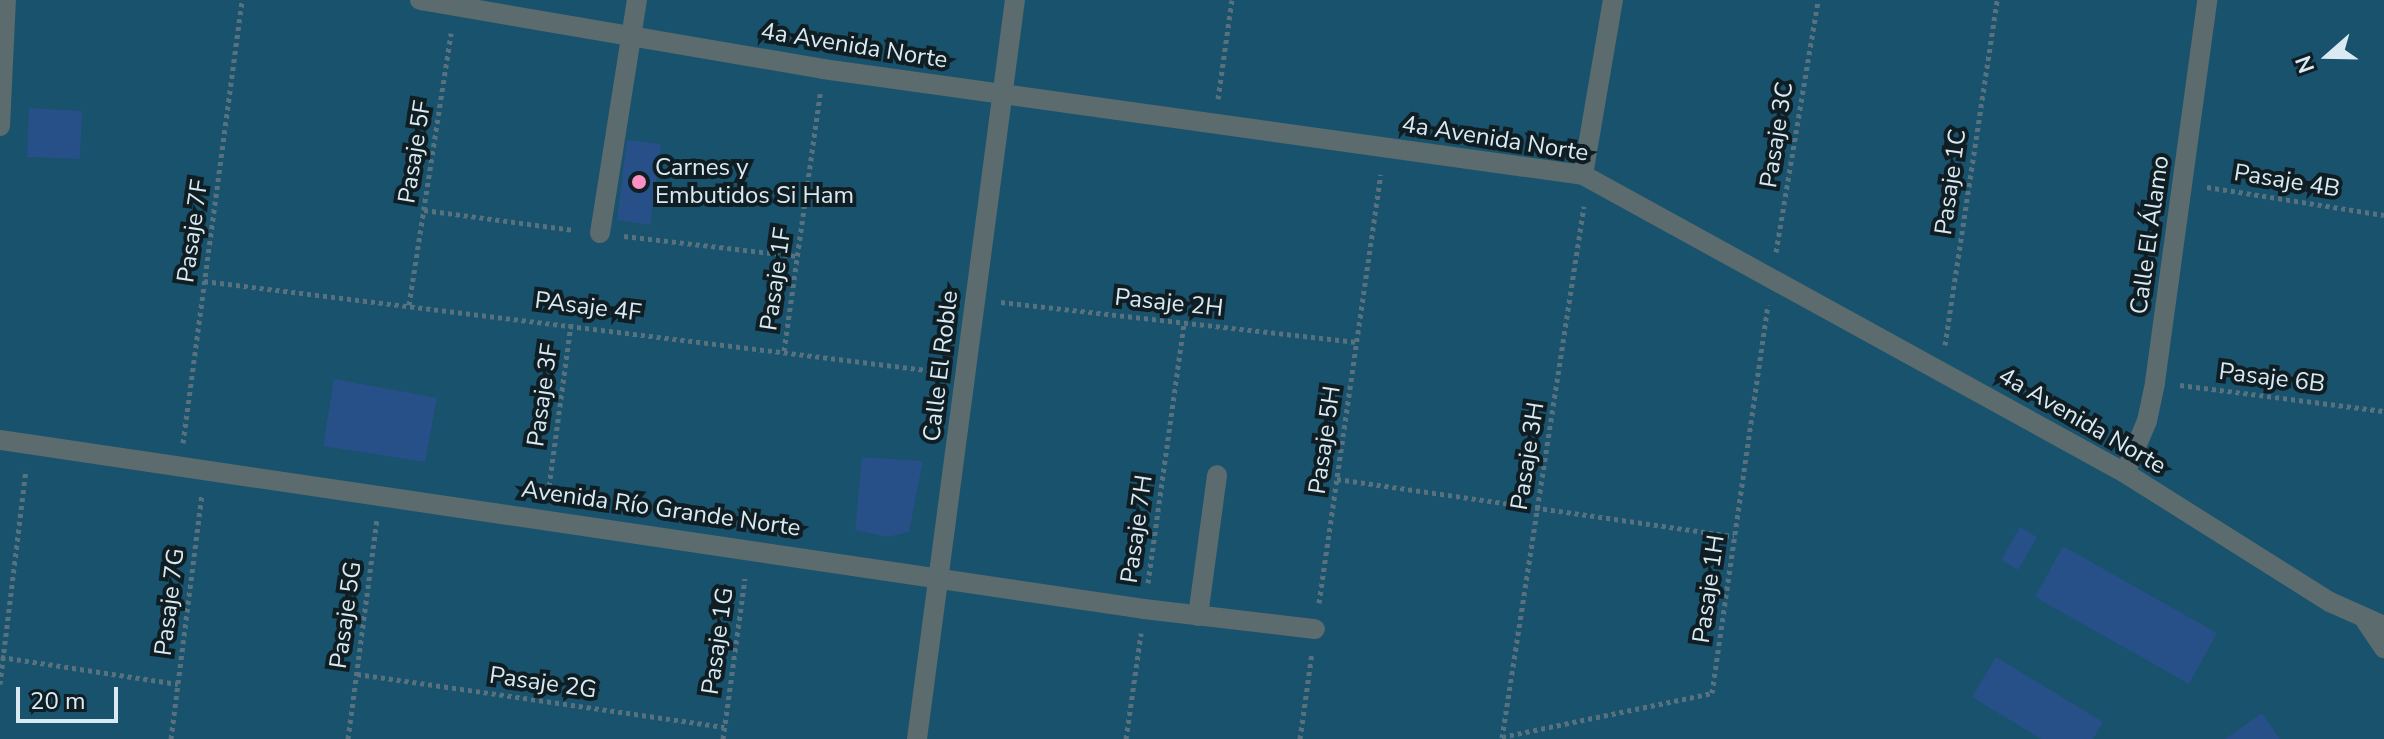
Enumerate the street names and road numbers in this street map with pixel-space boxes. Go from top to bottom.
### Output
street label: 4a Avenida Norte [759,17,949,75]
street label: Pasaje 3C [1754,80,1800,190]
street label: Pasaje 5F [393,99,437,205]
street label: 4a Avenida Norte [1400,110,1590,168]
street label: Pasaje 1C [1929,127,1973,237]
street label: Calle El Álamo [2125,154,2175,316]
street label: Pasaje 4B [2232,158,2342,204]
street label: Pasaje 7F [172,178,214,284]
street label: Pasaje 1F [755,226,797,332]
street label: Pasaje 2H [1113,283,1225,323]
street label: PAsaje 4F [533,286,643,328]
street label: Calle El Roble [917,289,965,443]
street label: Pasaje 3F [522,342,564,448]
street label: Pasaje 6B [2217,357,2327,399]
street label: 4a Avenida Norte [1993,361,2171,481]
street label: Pasaje 5H [1303,384,1347,496]
street label: Pasaje 3H [1505,400,1551,512]
street label: Pasaje 7H [1115,473,1159,585]
street label: Avenida Río Grande Norte [520,475,802,543]
street label: Pasaje 1H [1687,533,1731,645]
street label: Pasaje 7G [149,547,191,657]
street label: Pasaje 5G [324,560,368,670]
street label: Pasaje 1G [696,586,740,696]
street label: Pasaje 2G [488,661,598,705]

